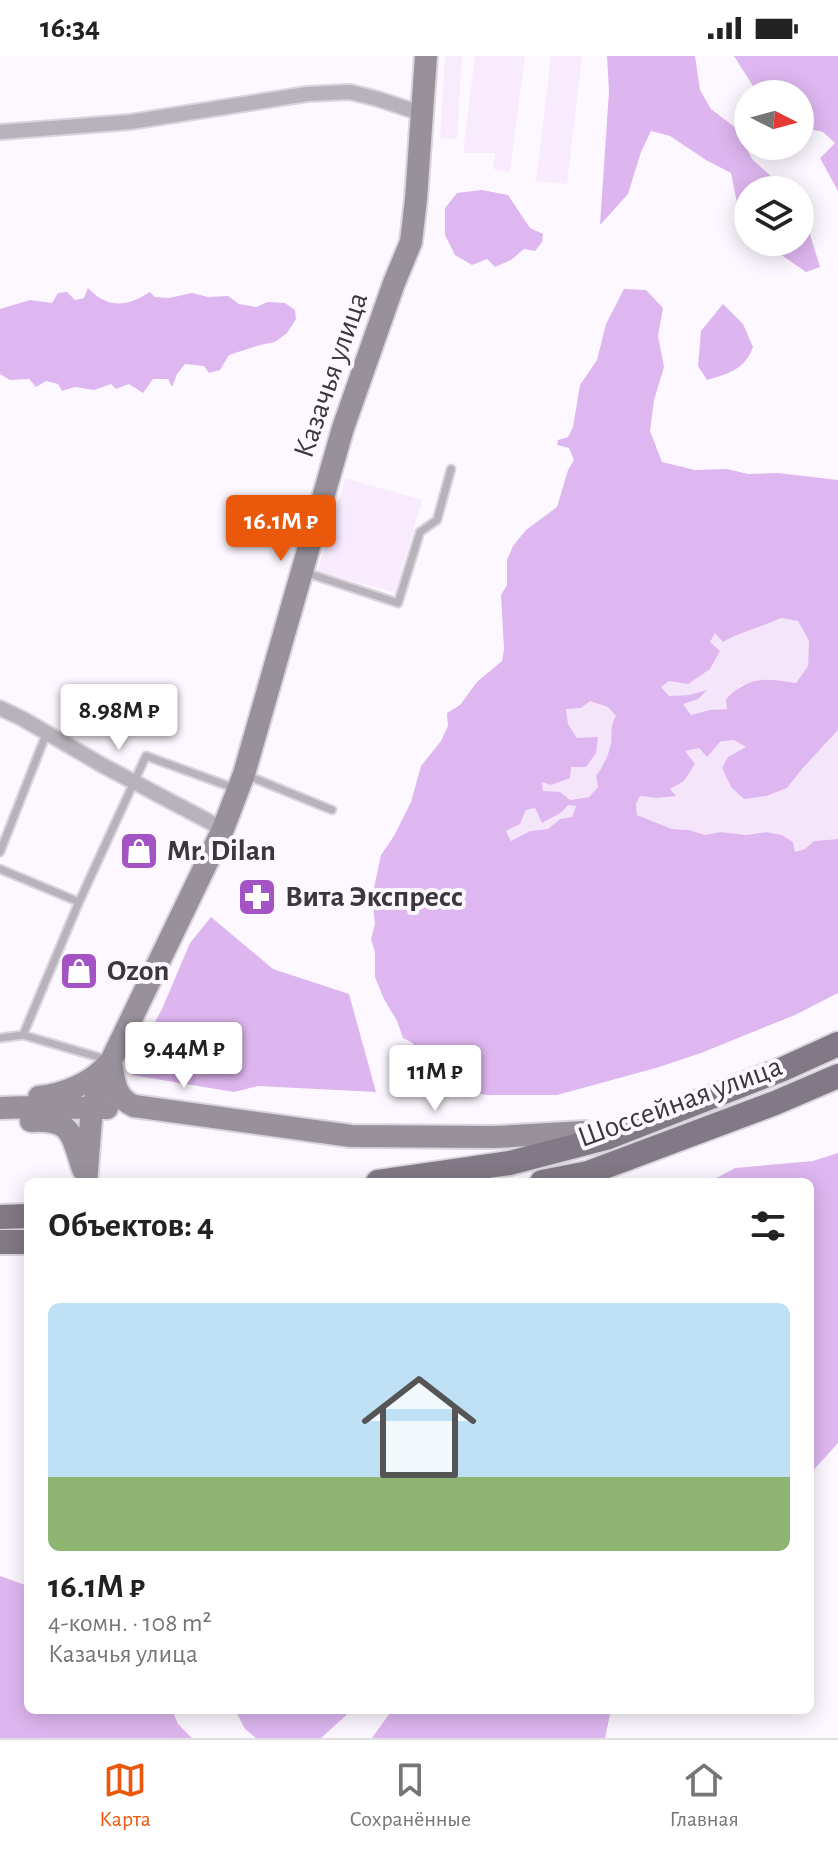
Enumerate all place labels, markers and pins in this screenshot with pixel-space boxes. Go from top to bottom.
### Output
pin: 16.1M ₽ [207,495,355,563]
pin: 8.98M ₽ [45,684,193,752]
shop icon: Mr. Dilan [118,830,160,872]
place label: Mr. Dilan [167,836,276,866]
pharmacy icon: Вита Экспресс [236,876,278,918]
place label: Вита Экспресс [285,882,463,912]
shop icon: Ozon [58,950,100,992]
place label: Ozon [107,956,169,986]
pin: 9.44M ₽ [110,1022,258,1090]
pin: 11M ₽ [379,1045,491,1113]

